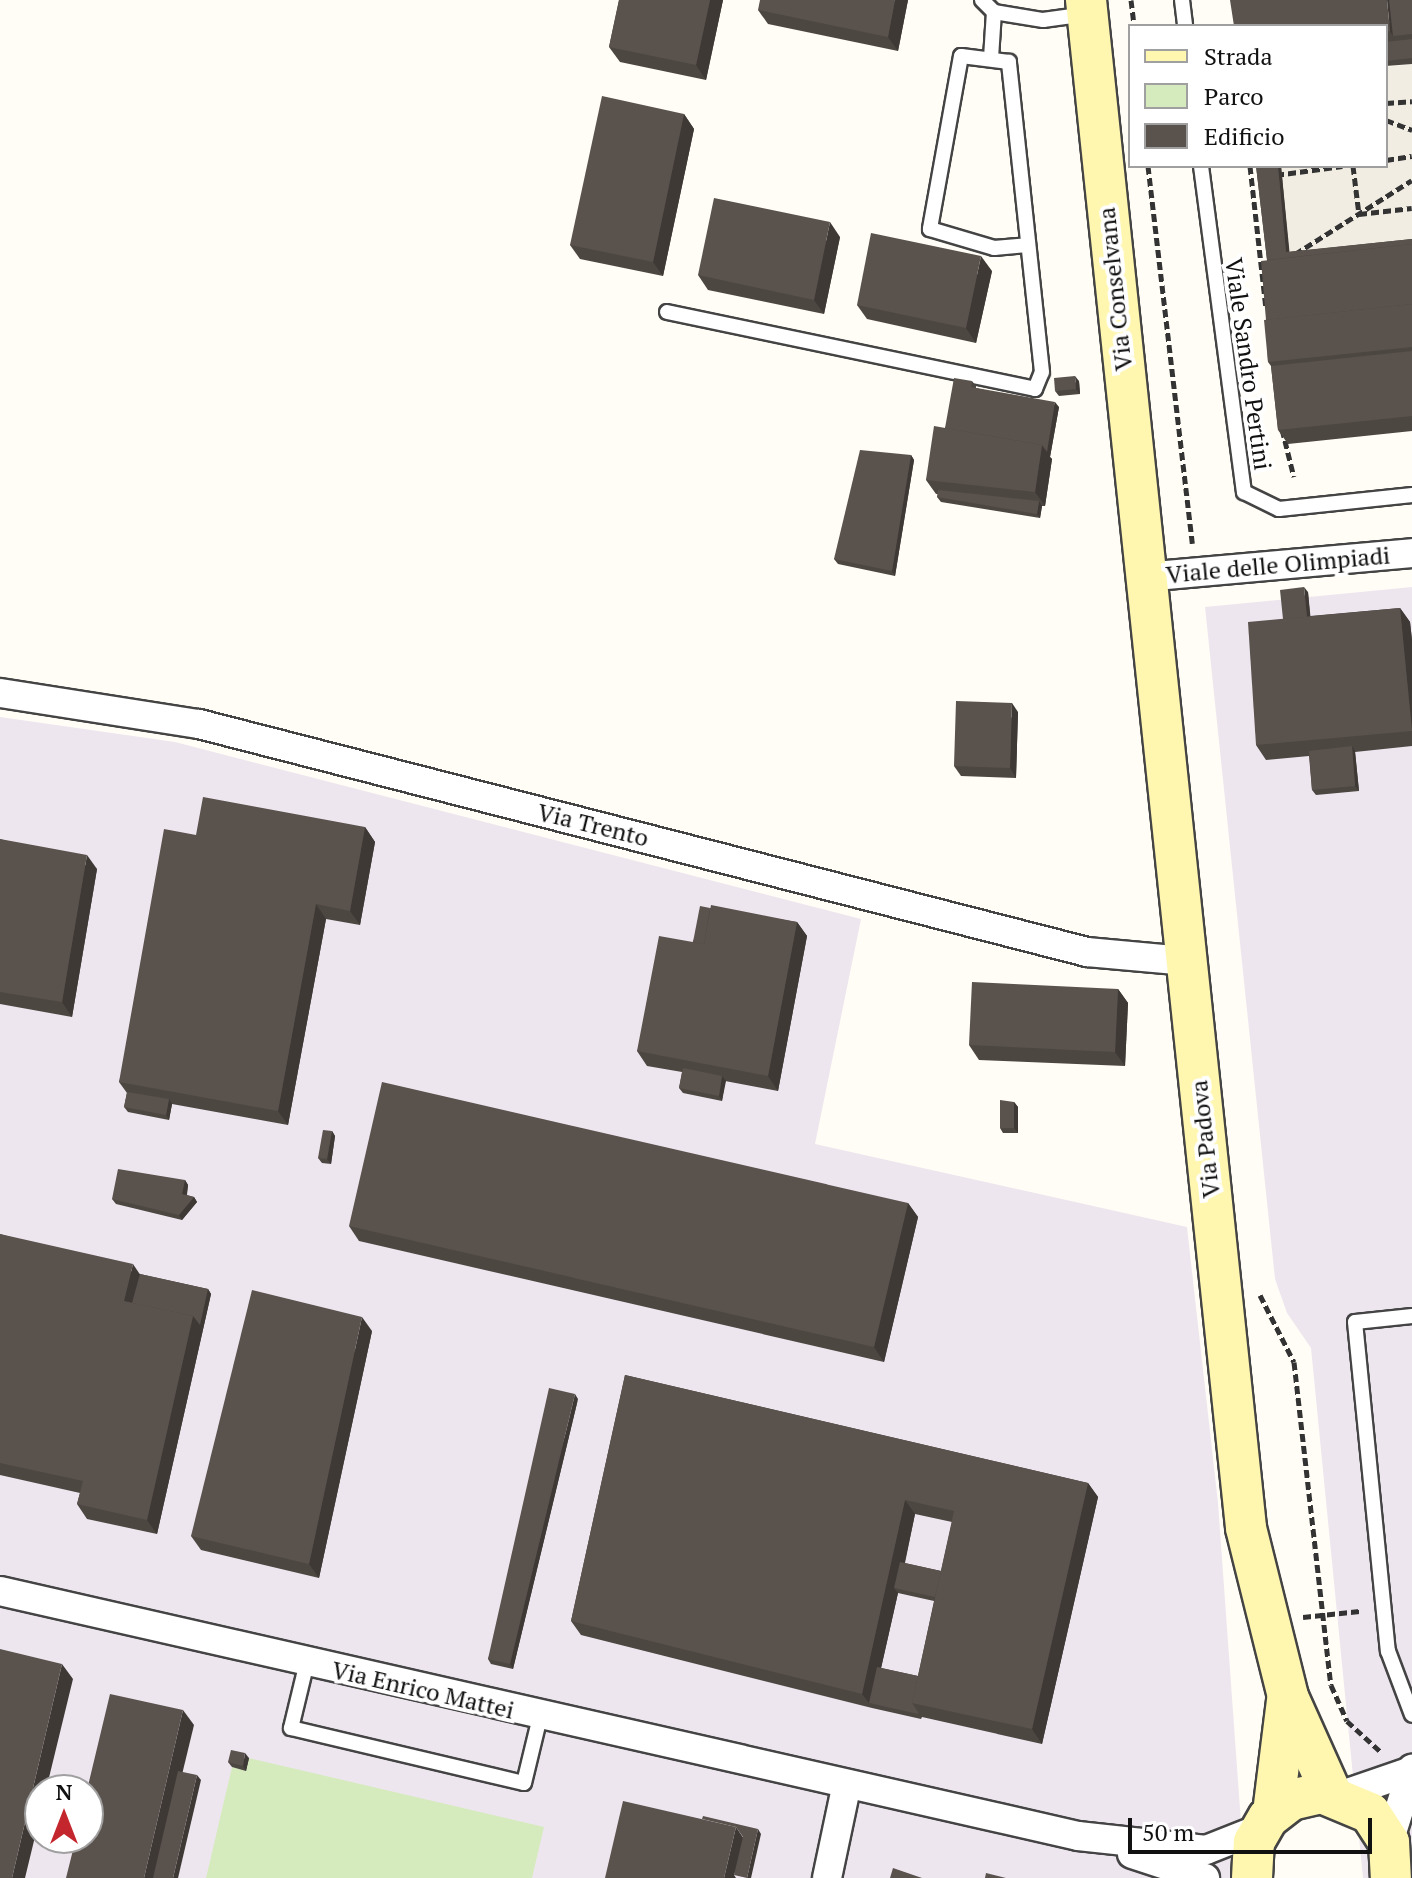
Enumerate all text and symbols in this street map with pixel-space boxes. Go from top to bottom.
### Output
legend [1128,24,1388,168]
text: Strada [1204,40,1273,72]
text: Parco [1204,80,1264,112]
text: Edificio [1204,120,1285,152]
street label: Via Conselvana [1092,206,1138,372]
street label: Viale Sandro Pertini [1219,256,1277,472]
street label: Viale delle Olimpiadi [1165,541,1391,589]
street label: Via Trento [534,797,652,853]
street label: Via Padova [1184,1079,1226,1199]
street label: Via Enrico Mattei [329,1655,517,1725]
north arrow [24,1774,104,1854]
text: N [56,1777,72,1806]
scale bar [1132,1802,1376,1852]
text: 50 m [1142,1816,1194,1848]

